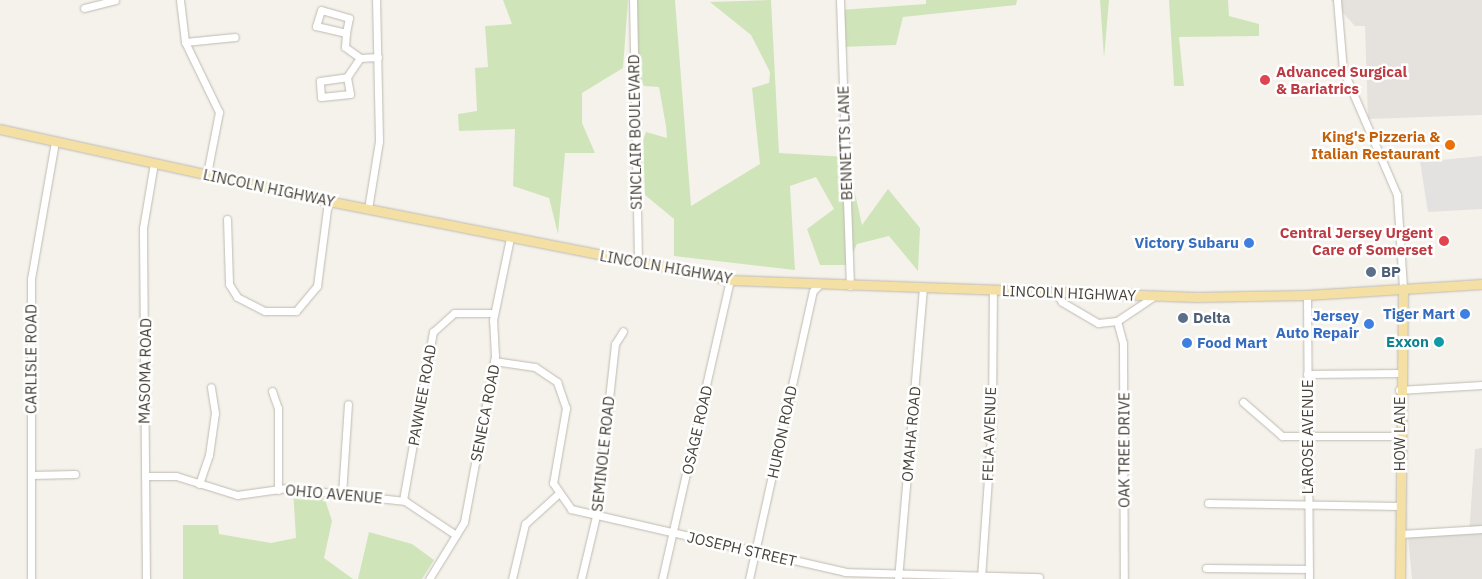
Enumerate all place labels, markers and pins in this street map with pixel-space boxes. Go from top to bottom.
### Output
place label: Advanced Surgical & Bariatrics [1276,62,1407,97]
marker: Advanced Surgical & Bariatrics [1258,73,1272,87]
place label: King's Pizzeria & Italian Restaurant [1311,127,1440,162]
marker: King's Pizzeria & Italian Restaurant [1444,139,1456,151]
place label: Central Jersey Urgent Care of Somerset [1280,223,1433,258]
place label: Victory Subaru [1134,234,1239,252]
marker: Central Jersey Urgent Care of Somerset [1437,234,1451,248]
marker: Victory Subaru [1243,237,1255,249]
place label: BP [1381,263,1401,281]
marker: BP [1365,266,1377,278]
place label: Tiger Mart [1383,305,1455,323]
place label: Jersey Auto Repair [1276,306,1359,341]
marker: Tiger Mart [1459,308,1471,320]
place label: Delta [1193,309,1231,327]
marker: Delta [1177,312,1189,324]
marker: Jersey Auto Repair [1363,318,1375,330]
place label: Exxon [1386,333,1429,351]
place label: Food Mart [1197,334,1268,352]
marker: Exxon [1433,336,1445,348]
marker: Food Mart [1181,337,1193,349]

